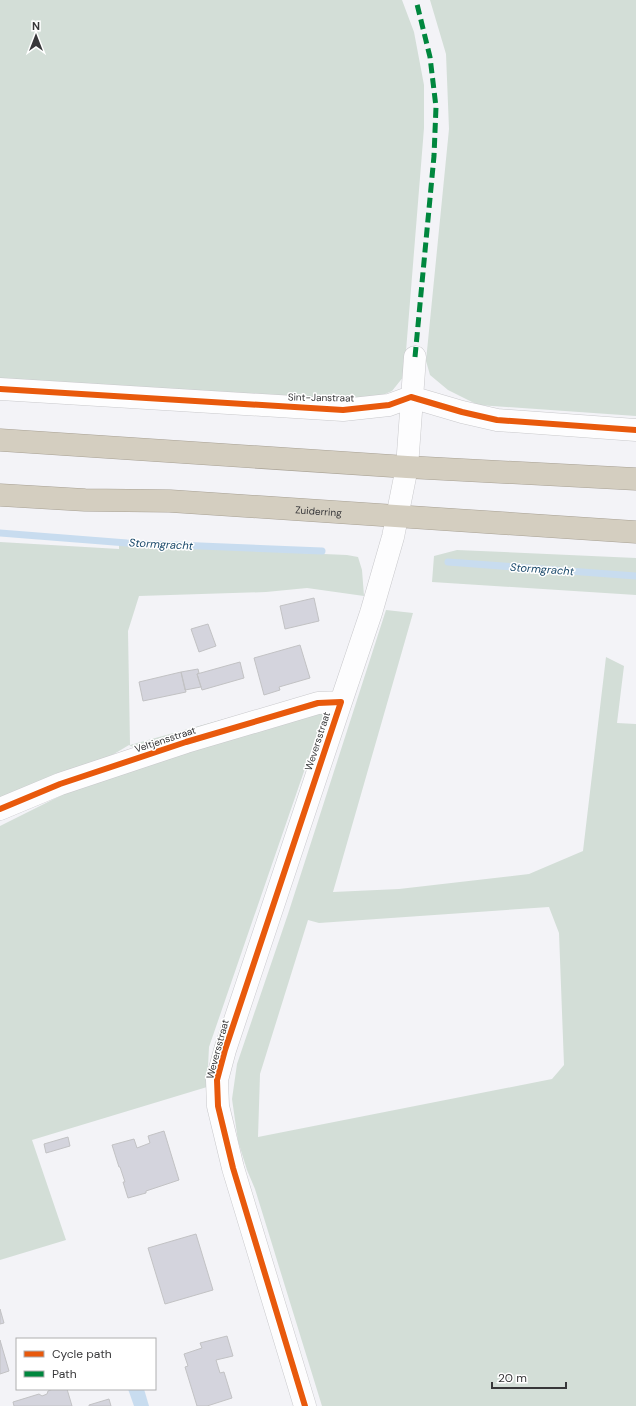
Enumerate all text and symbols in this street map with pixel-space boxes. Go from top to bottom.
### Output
north arrow [16,16,56,56]
text: N [32,19,40,33]
street label: Sint-Janstraat [288,390,354,405]
street label: Zuiderring [295,503,343,519]
water label: Stormgracht [129,535,194,553]
water label: Stormgracht [510,560,575,578]
street label: Weversstraat [302,710,333,772]
street label: Veltjensstraat [133,723,198,756]
street label: Weversstraat [203,1018,232,1080]
legend [16,1338,156,1390]
text: Cycle path [52,1346,112,1362]
scale bar [492,1364,566,1390]
text: Path [52,1366,77,1382]
text: 20 m [498,1370,527,1386]

